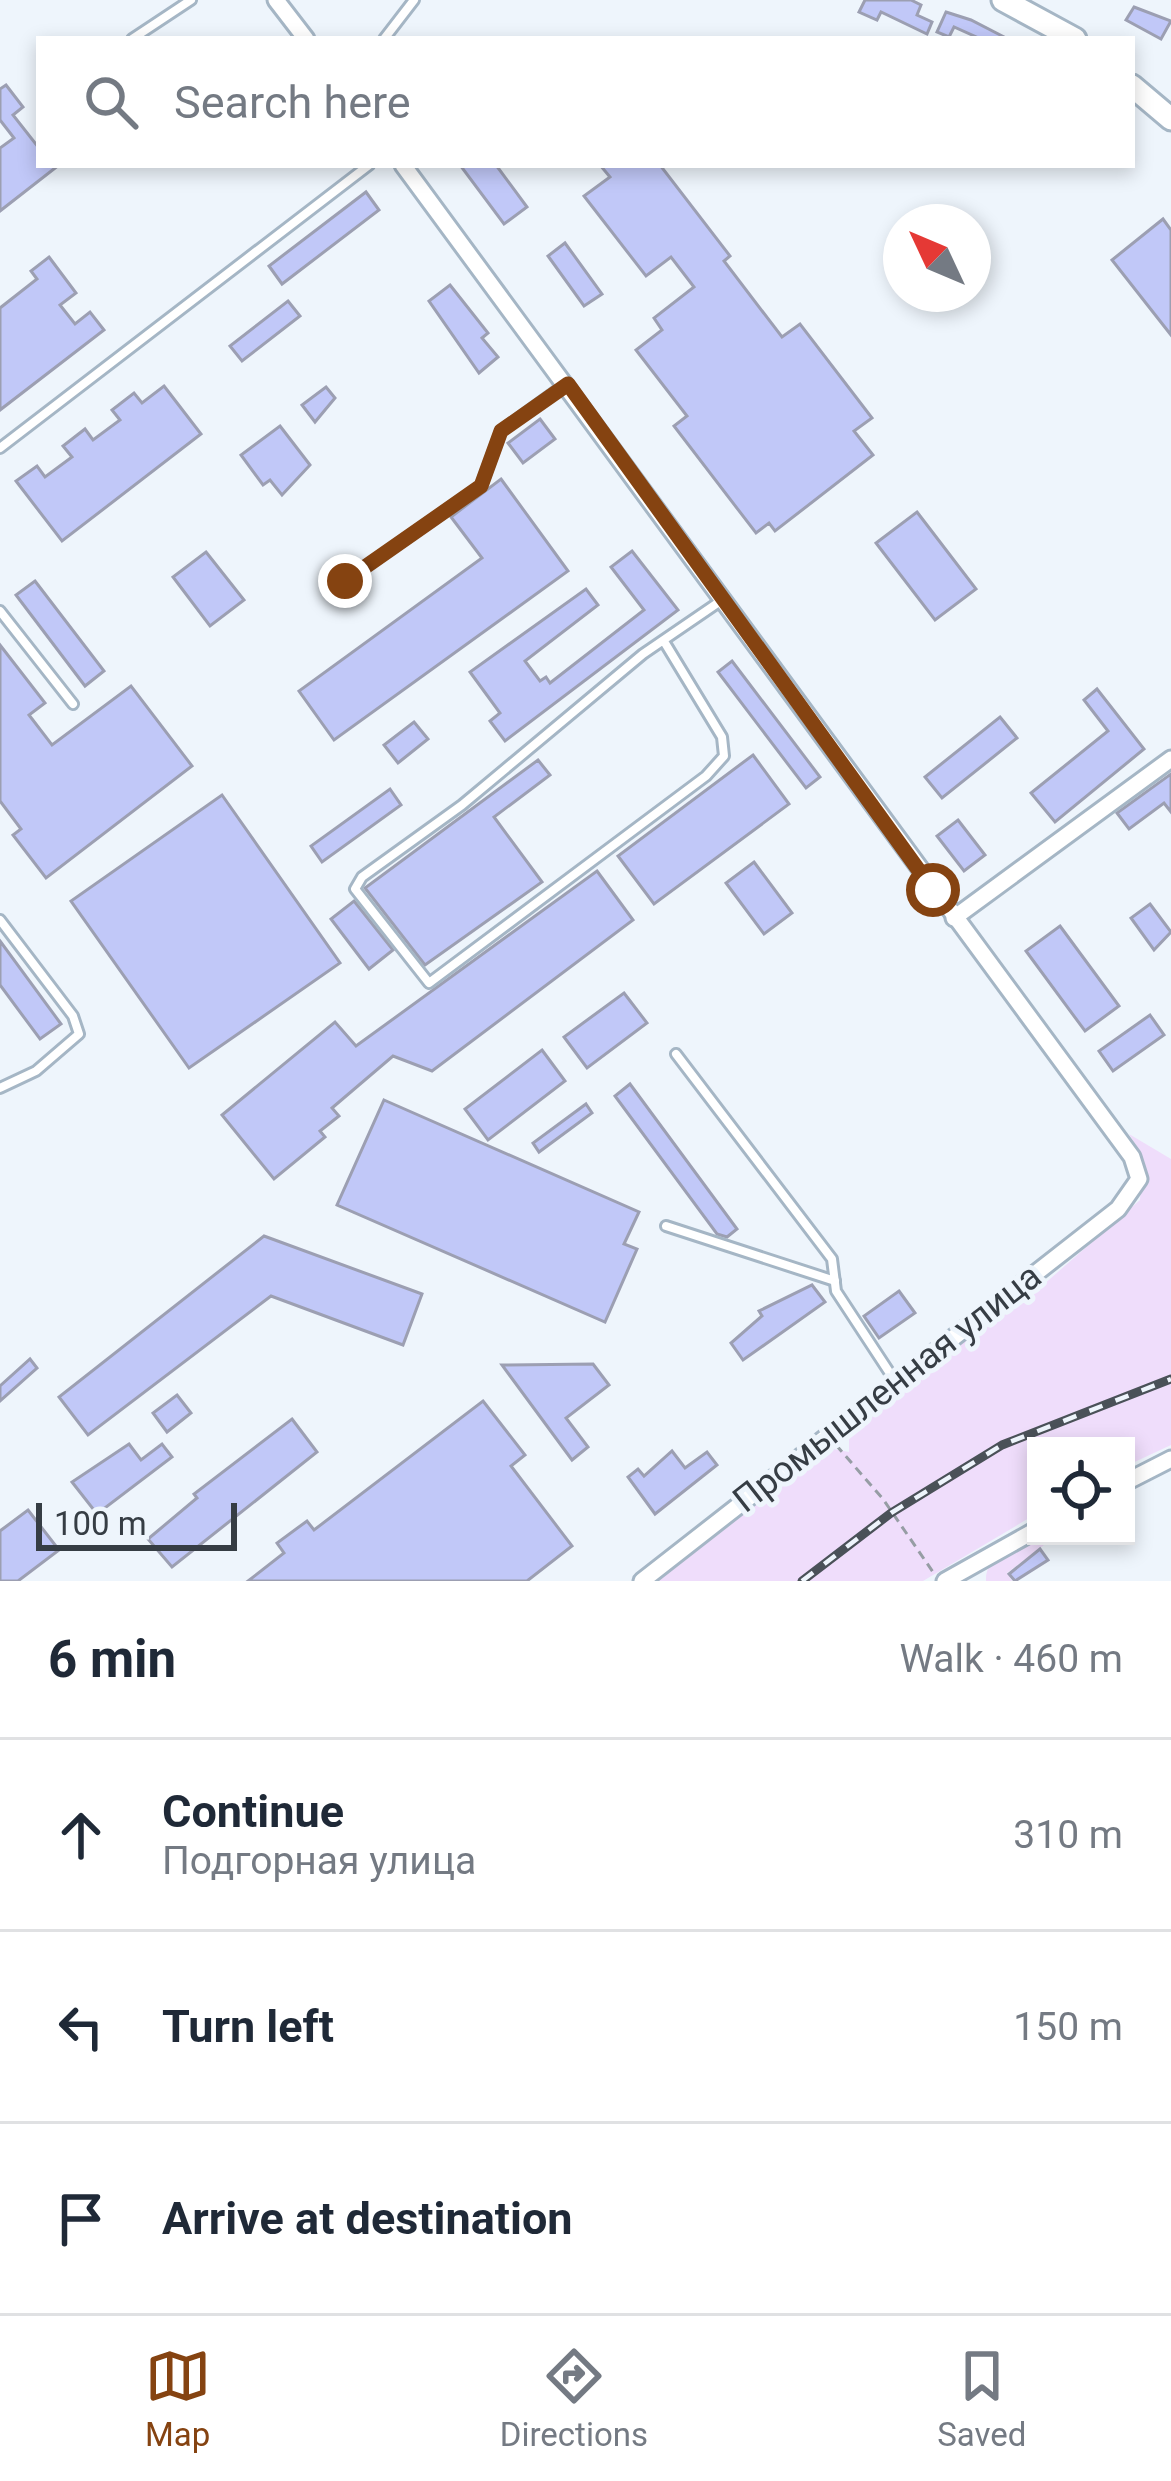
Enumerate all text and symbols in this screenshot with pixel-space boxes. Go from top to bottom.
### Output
search box [36,36,1135,168]
icon: search [78,69,144,135]
text: Search here [174,76,411,129]
north arrow [883,204,991,312]
route end [318,554,372,608]
route start [906,863,960,917]
street label: Промышленная улица [725,1255,1049,1521]
map controls [1027,1437,1135,1545]
button: locate [1027,1437,1135,1545]
scale bar [36,1497,237,1550]
text: 100 m [54,1504,147,1543]
text: 6 min [48,1630,176,1689]
text: Walk · 460 m [899,1636,1123,1682]
text: Continue [162,1785,344,1838]
icon: ahead [48,1802,114,1868]
text: 310 m [1013,1812,1123,1858]
text: Подгорная улица [162,1838,476,1884]
icon: left [48,1994,114,2060]
text: Turn left [162,2000,334,2053]
text: 150 m [1013,2004,1123,2050]
icon: arrive [48,2186,114,2252]
text: Arrive at destination [162,2192,573,2245]
tab: Map [145,2343,211,2454]
tab: Directions [500,2343,648,2454]
tab: Saved [937,2343,1026,2454]

